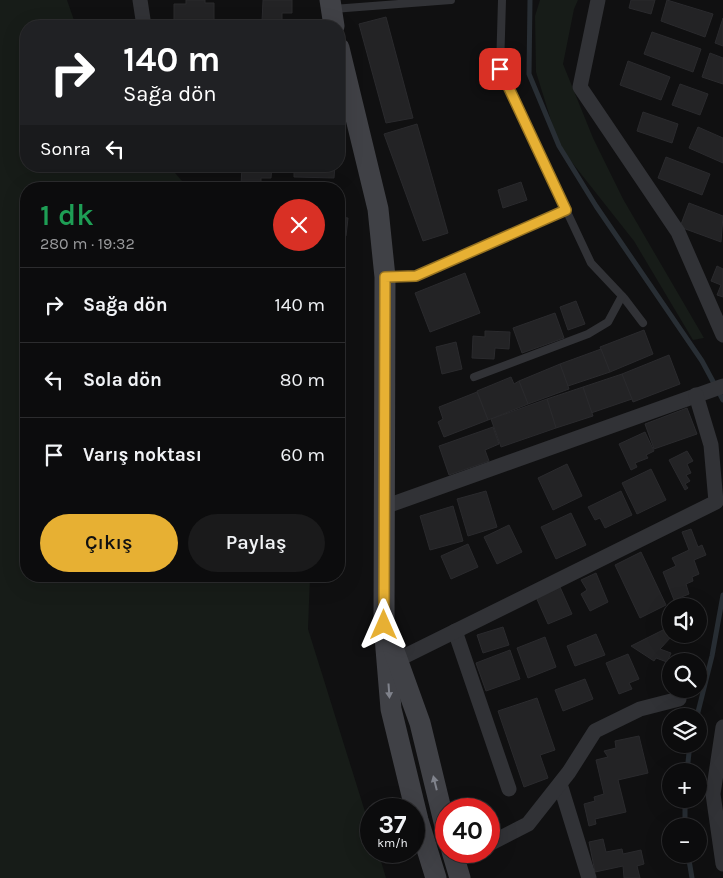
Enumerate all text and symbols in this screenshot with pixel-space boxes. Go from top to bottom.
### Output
text: 140 m [123,39,221,80]
icon: right [40,40,105,105]
pin [479,48,521,90]
icon: arrive [486,55,514,83]
text: Sağa dön [123,81,217,107]
icon: left [101,135,129,163]
text: Sonra [40,138,91,160]
text: 1 dk [40,197,94,233]
button: close [273,199,325,251]
text: 280 m · 19:32 [40,234,135,253]
icon: right [40,291,68,319]
text: Sağa dön [83,294,167,316]
text: 140 m [275,294,325,316]
icon: left [40,366,68,394]
text: Sola dön [83,369,162,391]
text: 80 m [280,369,325,391]
icon: arrive [40,441,68,469]
text: Varış noktası [83,444,202,466]
text: 60 m [281,444,325,466]
button: Çıkış [40,514,178,572]
button: Paylaş [188,514,325,572]
position arrow [357,598,409,650]
map controls [662,598,707,863]
button: sound [662,598,707,643]
button: search [662,653,707,698]
one-way arrow [386,683,394,699]
button: layers [662,708,707,753]
button: + [662,763,707,808]
one-way arrow [431,775,439,790]
speed limit sign: 40 [435,798,500,863]
text: 37 [378,810,406,839]
button: − [662,818,707,863]
text: km/h [377,836,408,850]

